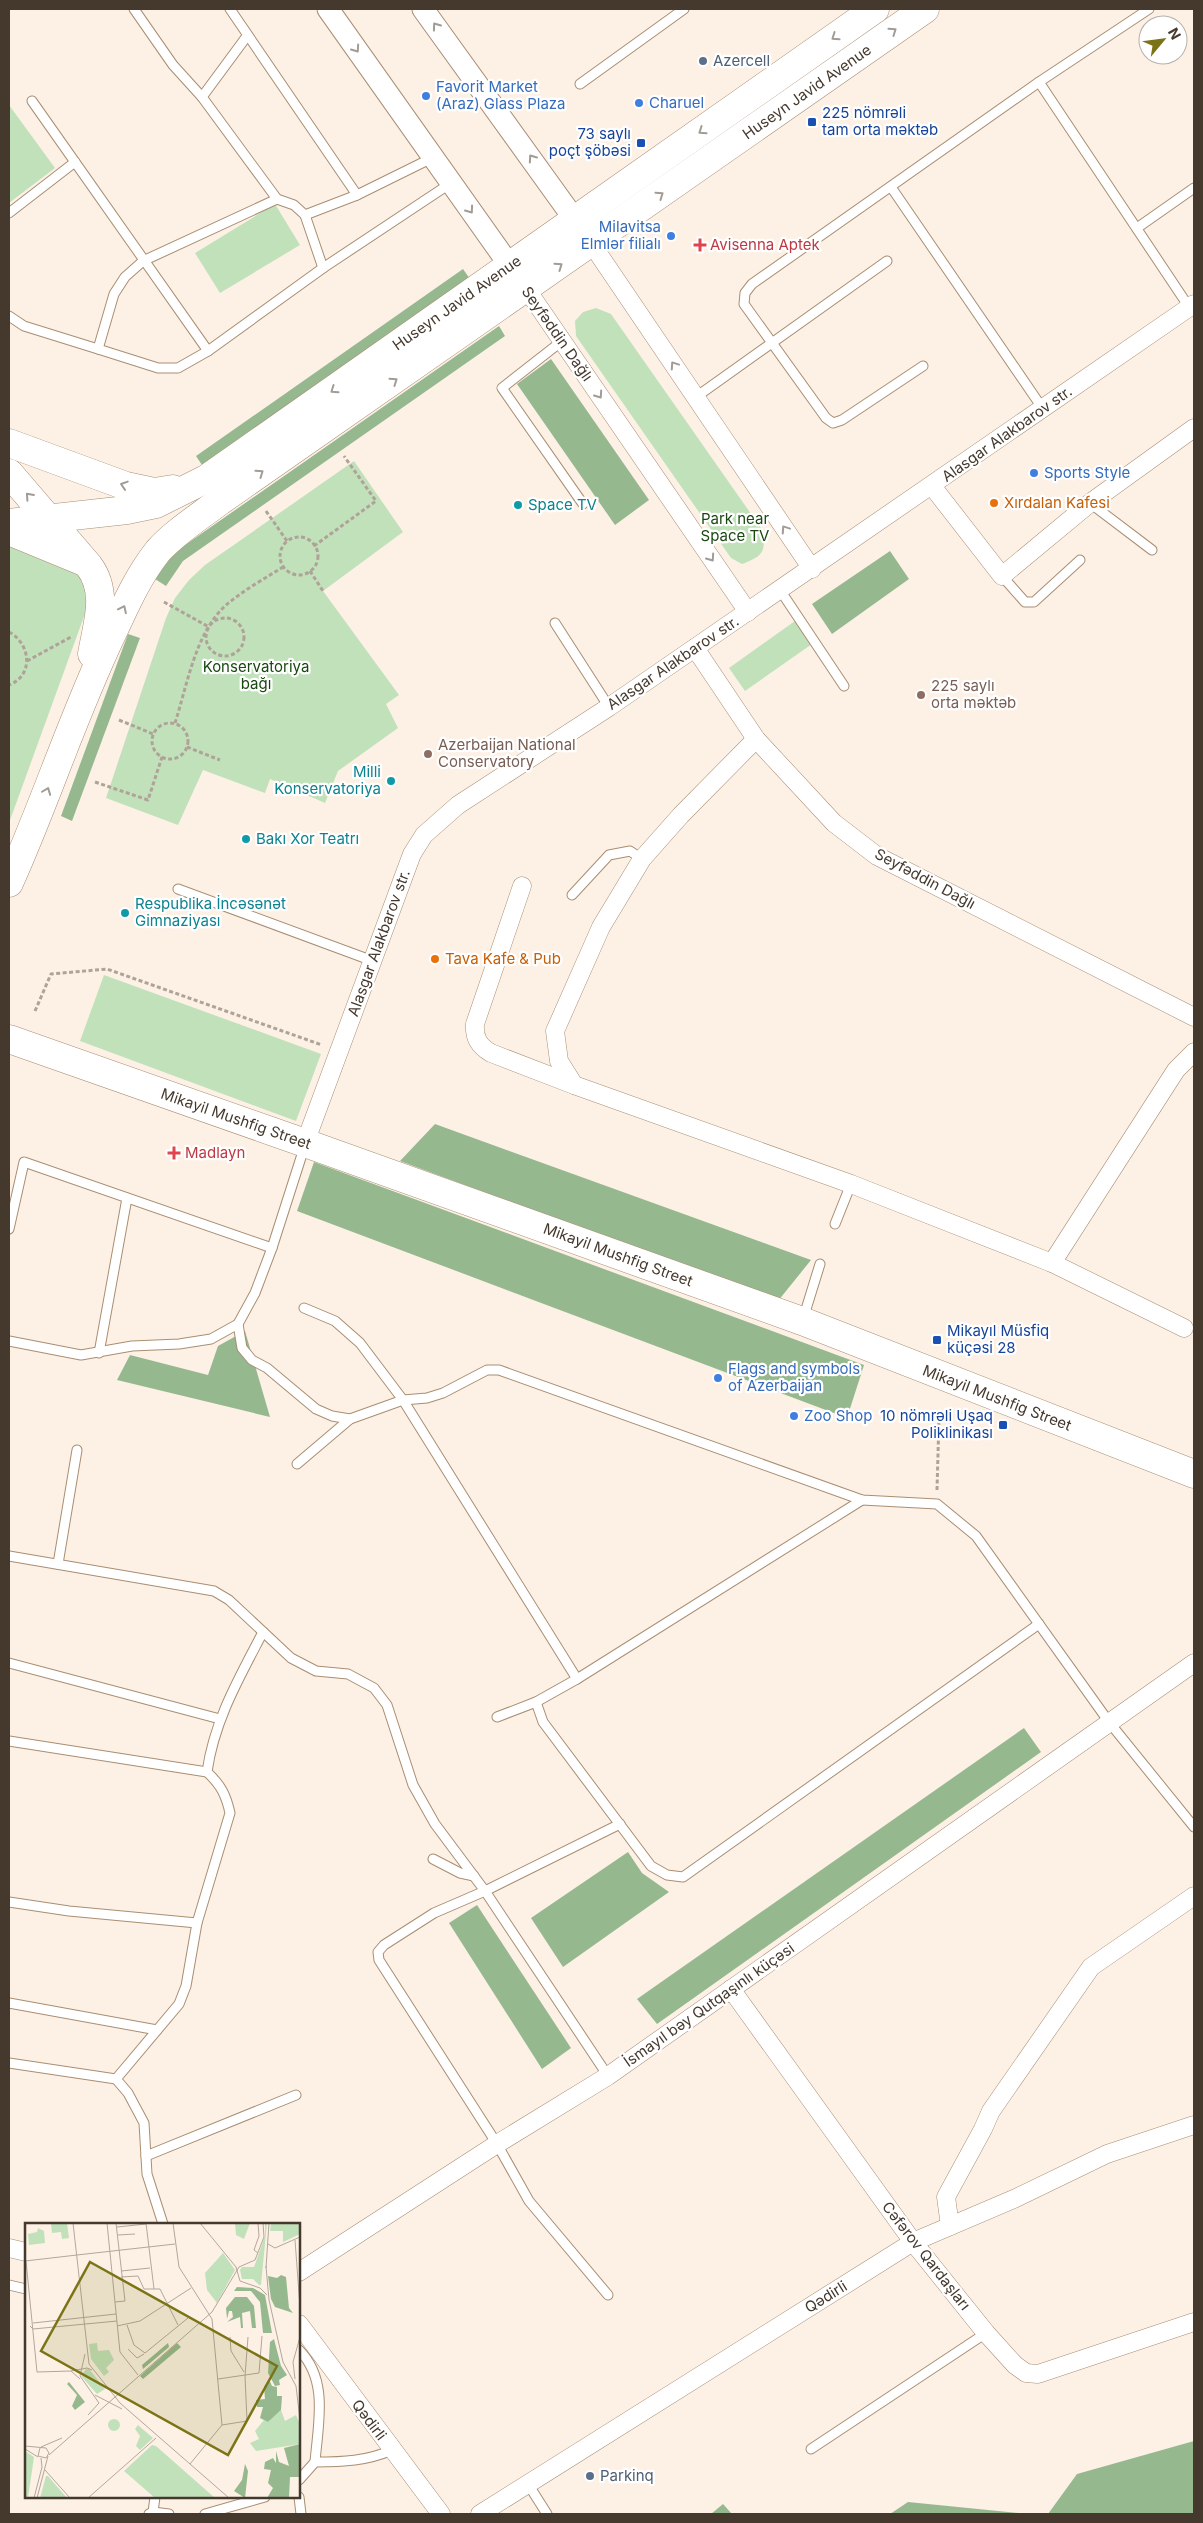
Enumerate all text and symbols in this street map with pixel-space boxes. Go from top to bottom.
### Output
north arrow [1138,15,1188,65]
one-way arrow [434,23,442,32]
text: N [1165,25,1185,42]
one-way arrow [887,28,897,37]
one-way arrow [831,31,841,40]
street label: Huseyn Javid Avenue [739,40,875,143]
one-way arrow [350,43,359,53]
place label: Azercell [713,51,770,70]
marker: Azercell [697,55,709,67]
place label: Favorit Market (Araz) Glass Plaza [436,77,566,113]
marker: Favorit Market (Araz) Glass Plaza [420,90,432,102]
place label: Charuel [649,93,704,112]
marker: Charuel [633,97,645,109]
place label: 225 nömrəli tam orta məktəb [822,103,938,139]
marker: 225 nömrəli tam orta məktəb [806,116,818,128]
place label: 73 saylı poçt şöbəsi [549,124,631,160]
one-way arrow [699,125,708,134]
marker: 73 saylı poçt şöbəsi [635,137,647,149]
one-way arrow [529,154,538,164]
one-way arrow [654,192,664,201]
one-way arrow [464,204,473,214]
place label: Milavitsa Elmlər filialı [581,217,661,253]
marker: Milavitsa Elmlər filialı [665,230,677,242]
place label: Avisenna Aptek [710,235,820,254]
marker: Avisenna Aptek [694,239,706,251]
street label: Huseyn Javid Avenue [389,251,525,354]
one-way arrow [553,263,563,272]
street label: Seyfəddin Dağlı [518,283,597,385]
one-way arrow [671,361,680,371]
one-way arrow [388,378,397,387]
street label: Alasgar Alakbarov str. [938,381,1076,486]
one-way arrow [330,384,340,393]
one-way arrow [593,390,603,399]
place label: Sports Style [1044,463,1130,482]
marker: Sports Style [1028,467,1040,479]
one-way arrow [254,470,264,479]
one-way arrow [121,481,129,491]
one-way arrow [26,493,35,502]
place label: Xırdalan Kafesi [1004,493,1110,512]
place label: Space TV [528,495,597,514]
marker: Xırdalan Kafesi [988,497,1000,509]
marker: Space TV [512,499,524,511]
park label: Park near Space TV [701,509,769,545]
one-way arrow [782,525,791,534]
one-way arrow [705,553,715,562]
one-way arrow [117,605,128,614]
street label: Alasgar Alakbarov str. [603,611,742,714]
park label: Konservatoriya bağı [203,657,309,693]
place label: 225 saylı orta məktəb [931,676,1016,712]
marker: 225 saylı orta məktəb [915,689,927,701]
place label: Azerbaijan National Conservatory [438,735,576,771]
marker: Azerbaijan National Conservatory [422,748,434,760]
place label: Milli Konservatoriya [274,762,381,798]
marker: Milli Konservatoriya [385,775,397,787]
one-way arrow [41,787,51,796]
place label: Bakı Xor Teatrı [256,829,359,848]
marker: Bakı Xor Teatrı [240,833,252,845]
street label: Seyfəddin Dağlı [872,844,979,913]
street label: Alasgar Alakbarov str. [343,867,414,1019]
place label: Respublika İncəsənət Gimnaziyası [135,894,286,930]
marker: Respublika İncəsənət Gimnaziyası [119,907,131,919]
place label: Tava Kafe & Pub [445,949,561,968]
marker: Tava Kafe & Pub [429,953,441,965]
street label: Mikayil Mushfig Street [159,1084,314,1153]
place label: Madlayn [185,1143,245,1162]
marker: Madlayn [167,1146,181,1160]
street label: Mikayil Mushfig Street [541,1219,696,1290]
place label: Mikayıl Müsfiq küçəsi 28 [947,1321,1049,1357]
marker: Mikayıl Müsfiq küçəsi 28 [931,1334,943,1346]
place label: Flags and symbols of Azerbaijan [728,1359,860,1395]
street label: Mikayil Mushfig Street [920,1360,1074,1435]
marker: Flags and symbols of Azerbaijan [712,1372,724,1384]
place label: Zoo Shop [804,1406,872,1425]
place label: 10 nömrəli Uşaq Poliklinikası [880,1406,993,1442]
marker: Zoo Shop [788,1410,800,1422]
marker: 10 nömrəli Uşaq Poliklinikası [997,1419,1009,1431]
street label: İsmayıl bəy Qutqaşınlı küçəsi [620,1938,798,2071]
street label: Cəfərov Qardaşları [878,2198,975,2314]
inset map [25,2223,300,2498]
street label: Qədirli [801,2276,850,2317]
street label: Qədirli [348,2396,391,2444]
place label: Parkinq [600,2466,654,2485]
marker: Parkinq [584,2470,596,2482]

